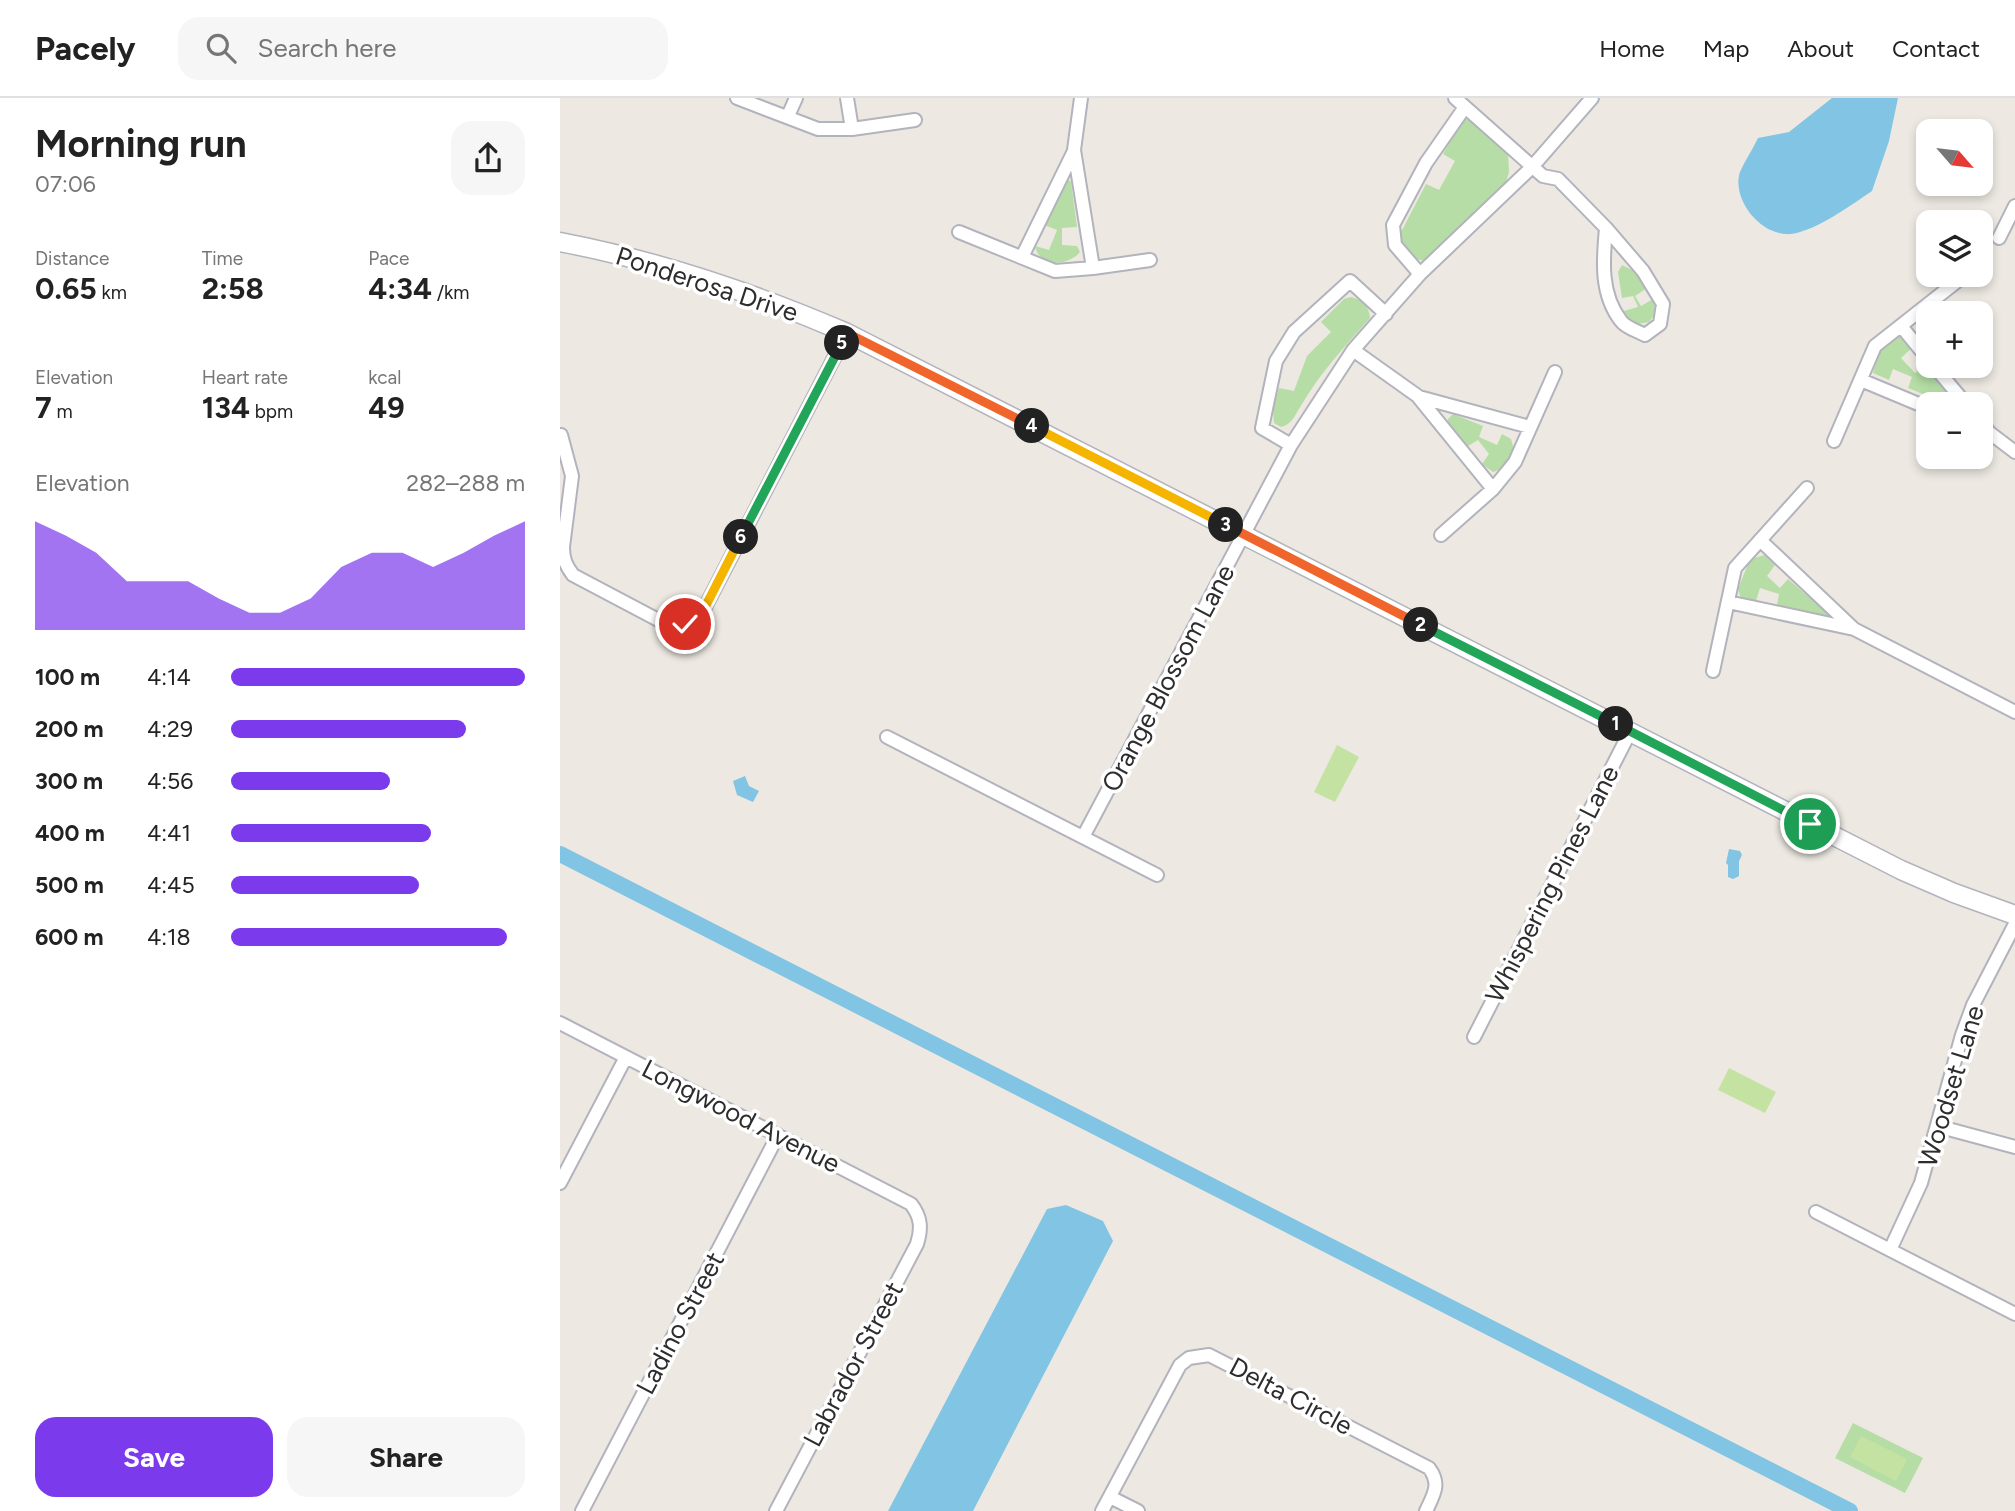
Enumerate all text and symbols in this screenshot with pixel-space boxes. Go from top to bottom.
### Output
search box [178,17,668,80]
text: Pacely [35,29,136,68]
icon: search [202,29,240,67]
text: Search here [258,32,397,64]
text: Home [1599,34,1665,63]
text: Map [1703,34,1749,63]
text: About [1787,34,1854,63]
text: Contact [1892,34,1980,63]
north arrow [1916,119,1993,196]
map controls [1916,119,1993,469]
text: Morning run [35,121,247,167]
button: share [451,121,525,195]
text: 07:06 [35,170,96,198]
button: layers [1916,210,1993,287]
street label: Ponderosa Drive [612,239,802,329]
text: Distance [35,247,109,270]
text: Time [202,247,243,270]
text: Pace [368,247,409,270]
text: 0.65 [35,270,97,307]
text: 2:58 [202,270,264,307]
text: 4:34 [368,270,432,307]
text: km [97,281,127,304]
text: /km [432,281,470,304]
button: + [1916,301,1993,378]
pin: 5 [824,326,860,360]
text: 5 [836,331,847,354]
text: Elevation [35,366,113,389]
text: Heart rate [202,366,288,389]
text: kcal [368,366,402,389]
text: 7 [35,389,52,426]
text: 134 [202,389,250,426]
text: 49 [368,389,405,426]
button: − [1916,392,1993,469]
text: m [52,400,73,423]
text: bpm [250,400,293,423]
pin: 4 [1014,408,1050,444]
text: 4 [1025,414,1038,437]
text: Elevation [35,469,130,497]
text: 282–288 m [406,469,525,497]
pin: 3 [1208,508,1244,542]
text: 3 [1220,513,1231,536]
pin: 6 [724,520,758,555]
text: 6 [735,525,746,548]
street label: Orange Blossom Lane [1095,559,1241,797]
pin [655,594,715,654]
icon: check [666,605,704,643]
pin: 2 [1404,608,1438,642]
text: 2 [1415,613,1426,636]
text: 100 m [35,663,100,691]
text: 4:14 [147,663,191,691]
pin: 1 [1598,706,1634,742]
text: 1 [1611,712,1620,735]
text: 200 m [35,715,104,743]
text: 4:29 [147,715,193,743]
street label: Whispering Pines Lane [1478,760,1626,1008]
text: 300 m [35,767,103,795]
text: 4:56 [147,767,193,795]
pin [1780,794,1840,854]
icon: arrive [1791,805,1829,843]
text: 400 m [35,819,105,847]
text: 4:41 [147,819,191,847]
text: 500 m [35,871,104,899]
text: 4:45 [147,871,195,899]
text: 600 m [35,923,104,951]
text: 4:18 [147,923,191,951]
street label: Woodset Lane [1911,1001,1991,1171]
street label: Longwood Avenue [637,1052,845,1180]
street label: Ladino Street [629,1246,731,1400]
street label: Labrador Street [796,1276,910,1452]
street label: Delta Circle [1224,1350,1358,1442]
button: Save [35,1417,273,1497]
button: Share [287,1417,525,1497]

